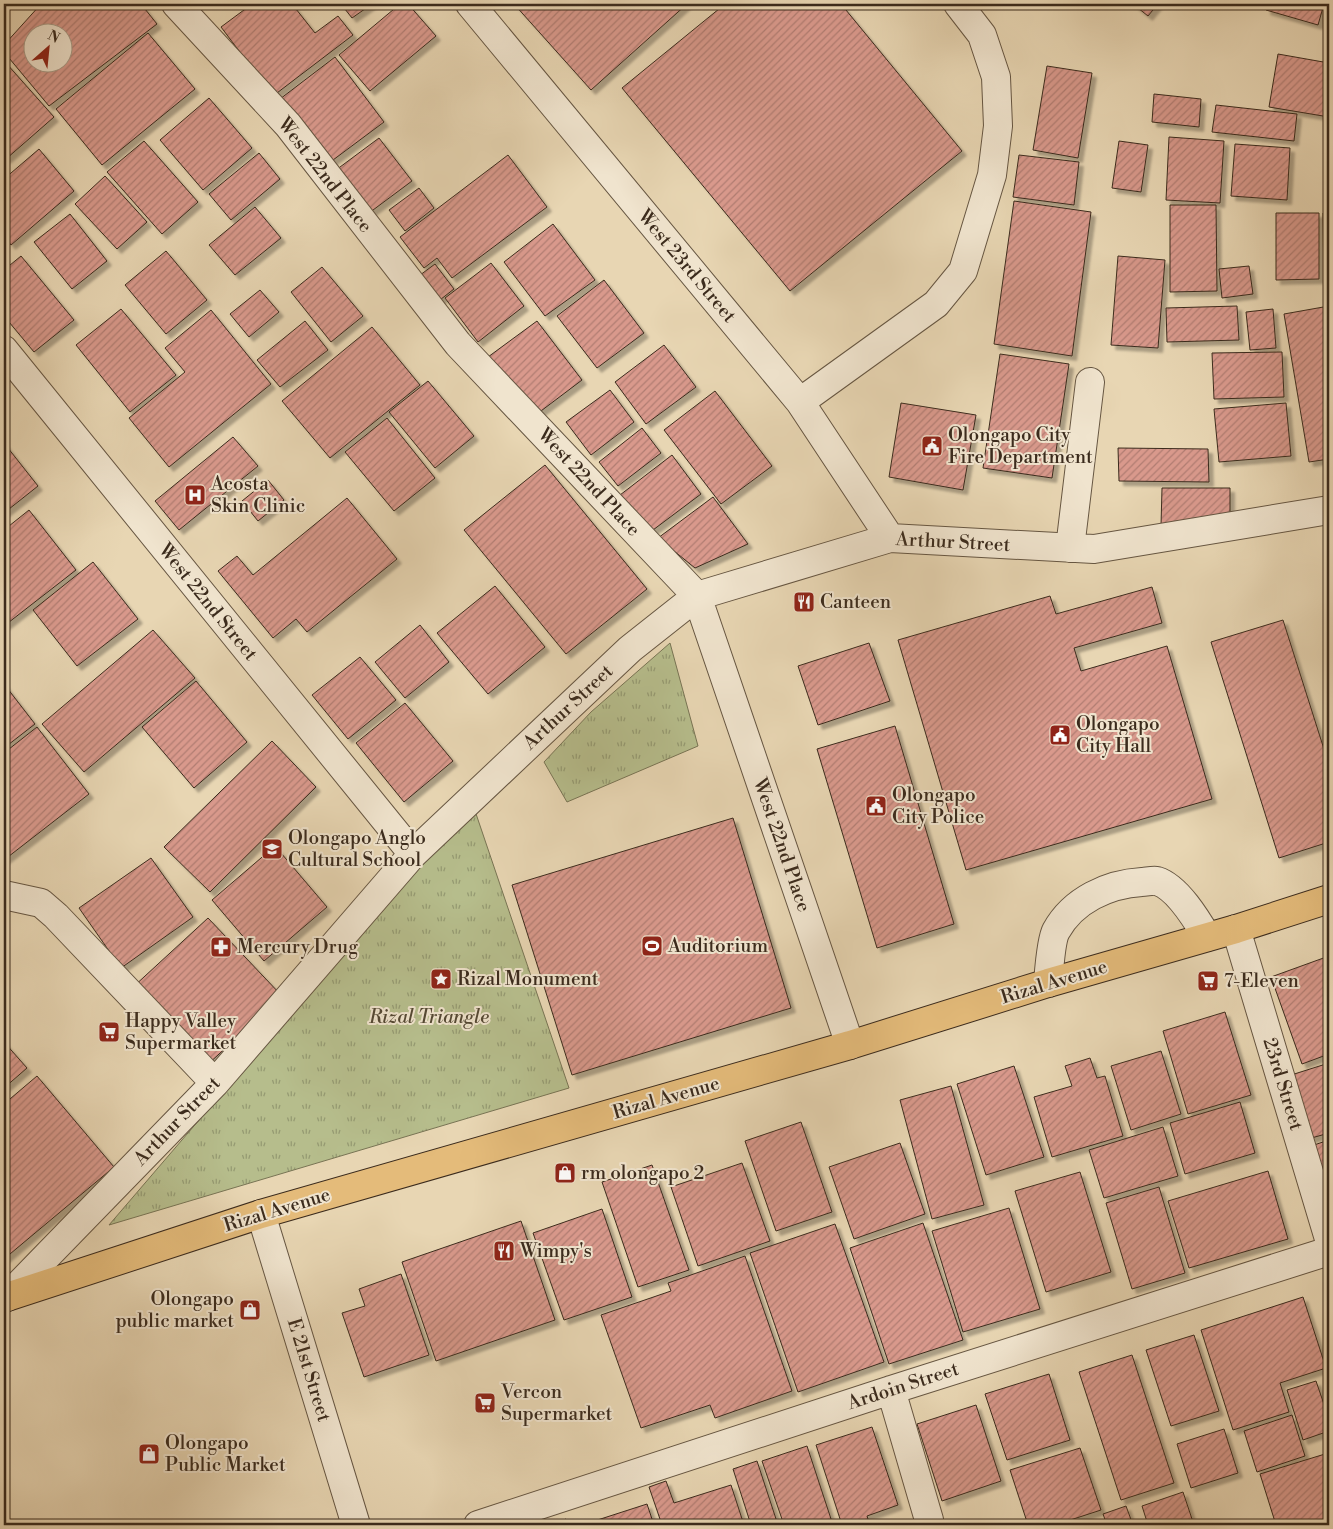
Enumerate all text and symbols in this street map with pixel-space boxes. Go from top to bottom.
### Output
north arrow [22,22,72,72]
text: N [44,27,62,48]
street label: West 22nd Place [272,112,378,237]
street label: West 23rd Street [632,204,741,328]
street label: West 22nd Place [532,422,645,541]
place label: Olongapo City Fire Department [948,423,1093,469]
public building icon: Olongapo City Fire Department [920,434,944,458]
place label: Acosta Skin Clinic [210,472,305,518]
hospital icon: Acosta Skin Clinic [183,483,207,507]
street label: Arthur Street [894,527,1011,557]
street label: West 22nd Street [153,538,263,666]
restaurant icon: Canteen [792,590,816,614]
place label: Canteen [820,590,891,614]
street label: Arthur Street [517,659,618,756]
place label: Olongapo City Hall [1076,712,1160,758]
public building icon: Olongapo City Hall [1048,723,1072,747]
street label: West 22nd Place [748,774,816,915]
place label: Olongapo City Police [892,783,984,829]
public building icon: Olongapo City Police [864,794,888,818]
place label: Olongapo Anglo Cultural School [288,826,426,872]
school or university icon: Olongapo Anglo Cultural School [260,837,284,861]
sports icon: Auditorium [640,934,664,958]
place label: Auditorium [667,934,768,958]
pharmacy icon: Mercury Drug [209,935,233,959]
place label: Mercury Drug [237,935,358,959]
street label: Rizal Avenue [998,954,1110,1010]
place icon: Rizal Monument [429,967,453,991]
place label: Rizal Monument [457,967,599,991]
supermarket icon: 7-Eleven [1196,969,1220,993]
place label: 7-Eleven [1224,969,1299,993]
park label: Rizal Triangle [368,1005,489,1029]
place label: Happy Valley Supermarket [125,1009,237,1055]
supermarket icon: Happy Valley Supermarket [97,1020,121,1044]
street label: 23rd Street [1258,1035,1309,1134]
street label: Arthur Street [128,1071,226,1171]
street label: Rizal Avenue [610,1071,722,1125]
shop icon: rm olongapo 2 [553,1161,577,1185]
place label: rm olongapo 2 [581,1161,704,1185]
street label: Rizal Avenue [221,1182,333,1238]
restaurant icon: Wimpy's [492,1239,516,1263]
place label: Wimpy's [519,1239,592,1263]
place label: Olongapo public market [116,1287,234,1333]
shop icon: Olongapo public market [238,1298,262,1322]
street label: E 21st Street [282,1315,336,1425]
street label: Ardoin Street [843,1357,962,1416]
place label: Vercon Supermarket [500,1380,613,1426]
supermarket icon: Vercon Supermarket [473,1391,497,1415]
place label: Olongapo Public Market [165,1431,286,1477]
shop icon: Olongapo Public Market [137,1442,161,1466]

